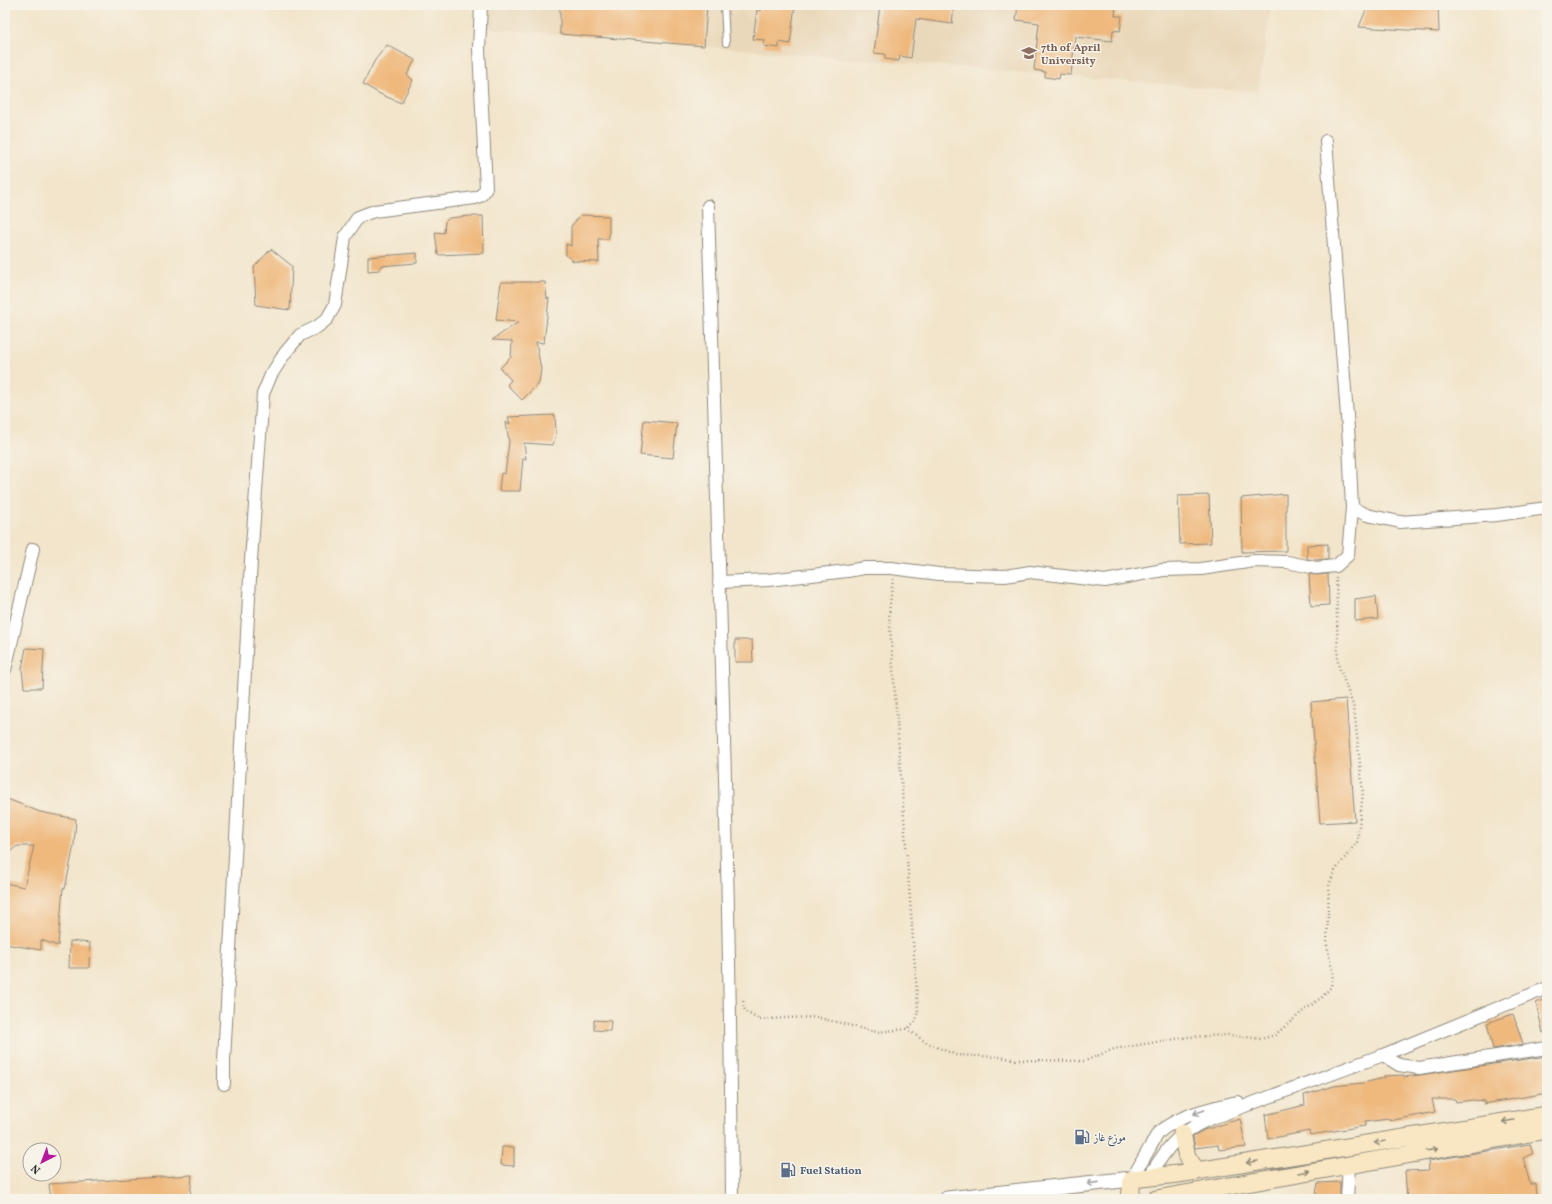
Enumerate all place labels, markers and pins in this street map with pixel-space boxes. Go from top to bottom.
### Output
place label: 7th of April University [1041,41,1101,69]
school or university icon: 7th of April University [1020,44,1038,62]
fuel station icon: موزع غاز [1073,1128,1091,1146]
place label: موزع غاز [1092,1131,1126,1147]
fuel station icon: Fuel Station [779,1161,797,1179]
place label: Fuel Station [800,1164,862,1179]

